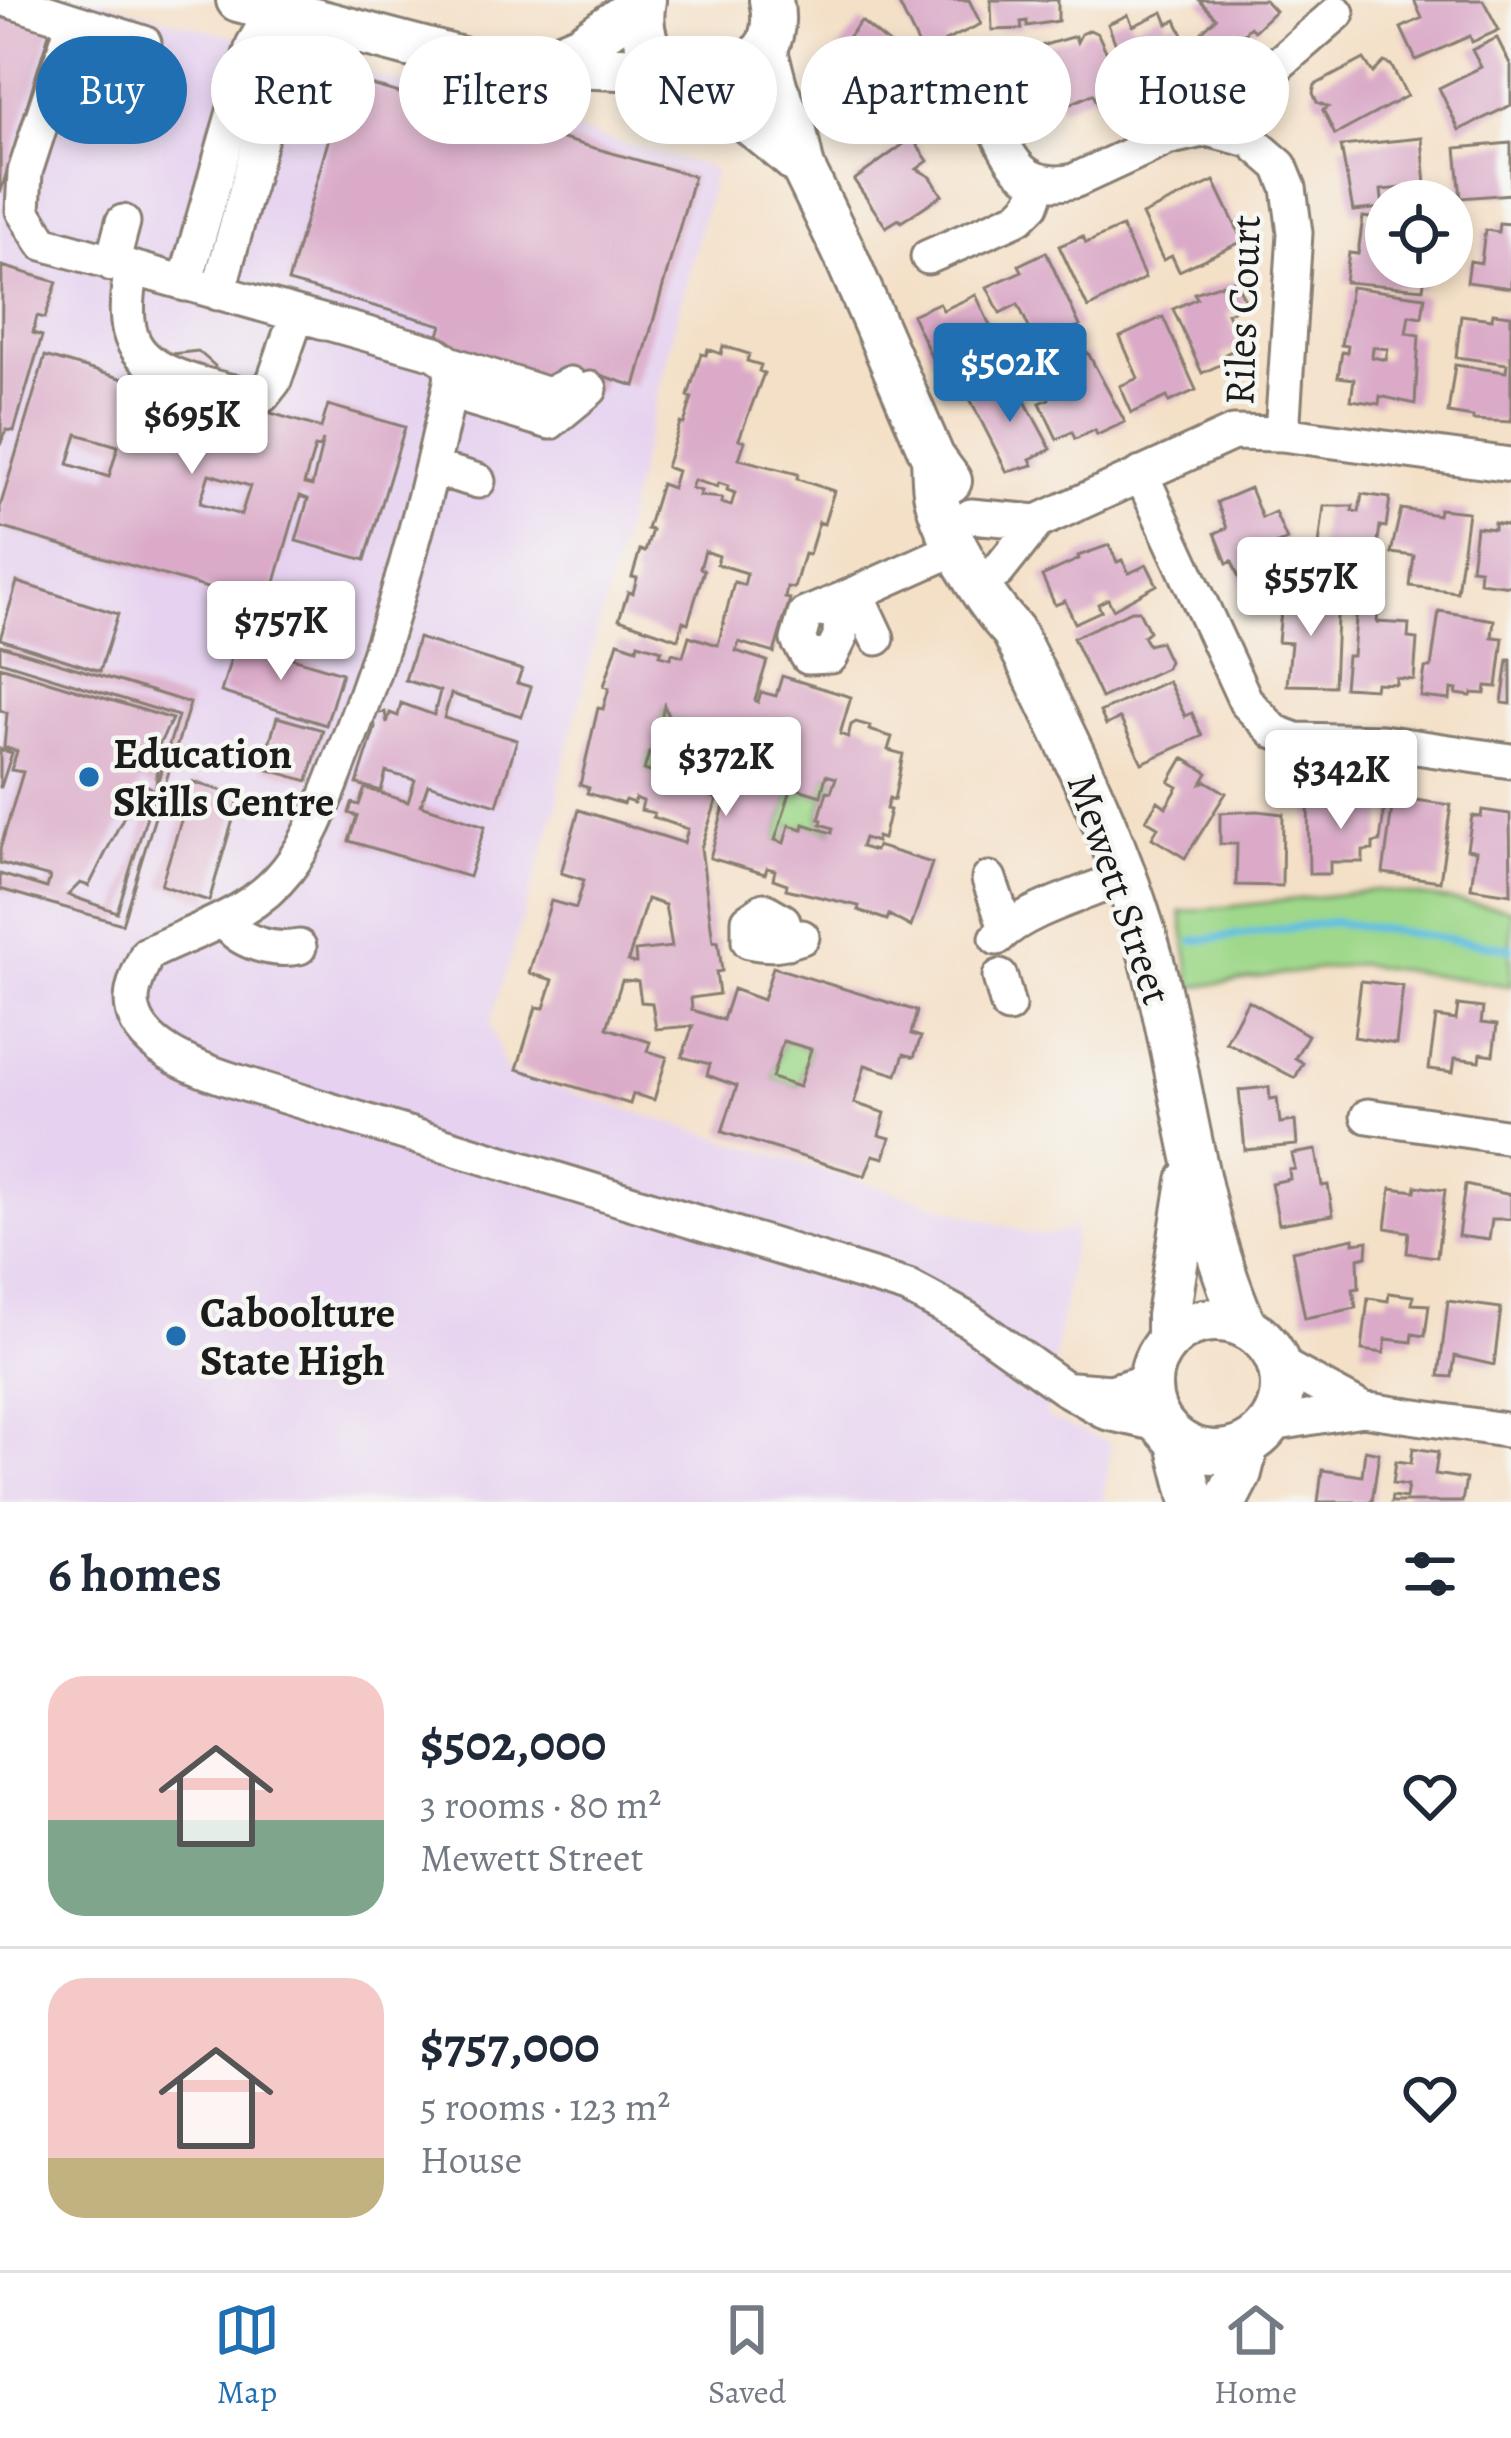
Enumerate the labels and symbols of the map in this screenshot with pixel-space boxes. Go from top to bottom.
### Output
street label: Riles Court [1210,214,1274,406]
pin: $502K [926,323,1094,425]
pin: $695K [108,375,276,477]
pin: $557K [1227,537,1395,639]
pin: $757K [197,581,365,683]
pin: $372K [642,717,810,819]
place label: Education Skills Centre [113,725,334,830]
pin: $342K [1257,730,1425,832]
marker: Education Skills Centre [76,764,102,790]
street label: Mewett Street [1054,766,1186,1012]
place label: Caboolture State High [200,1284,395,1389]
marker: Caboolture State High [163,1323,189,1349]

